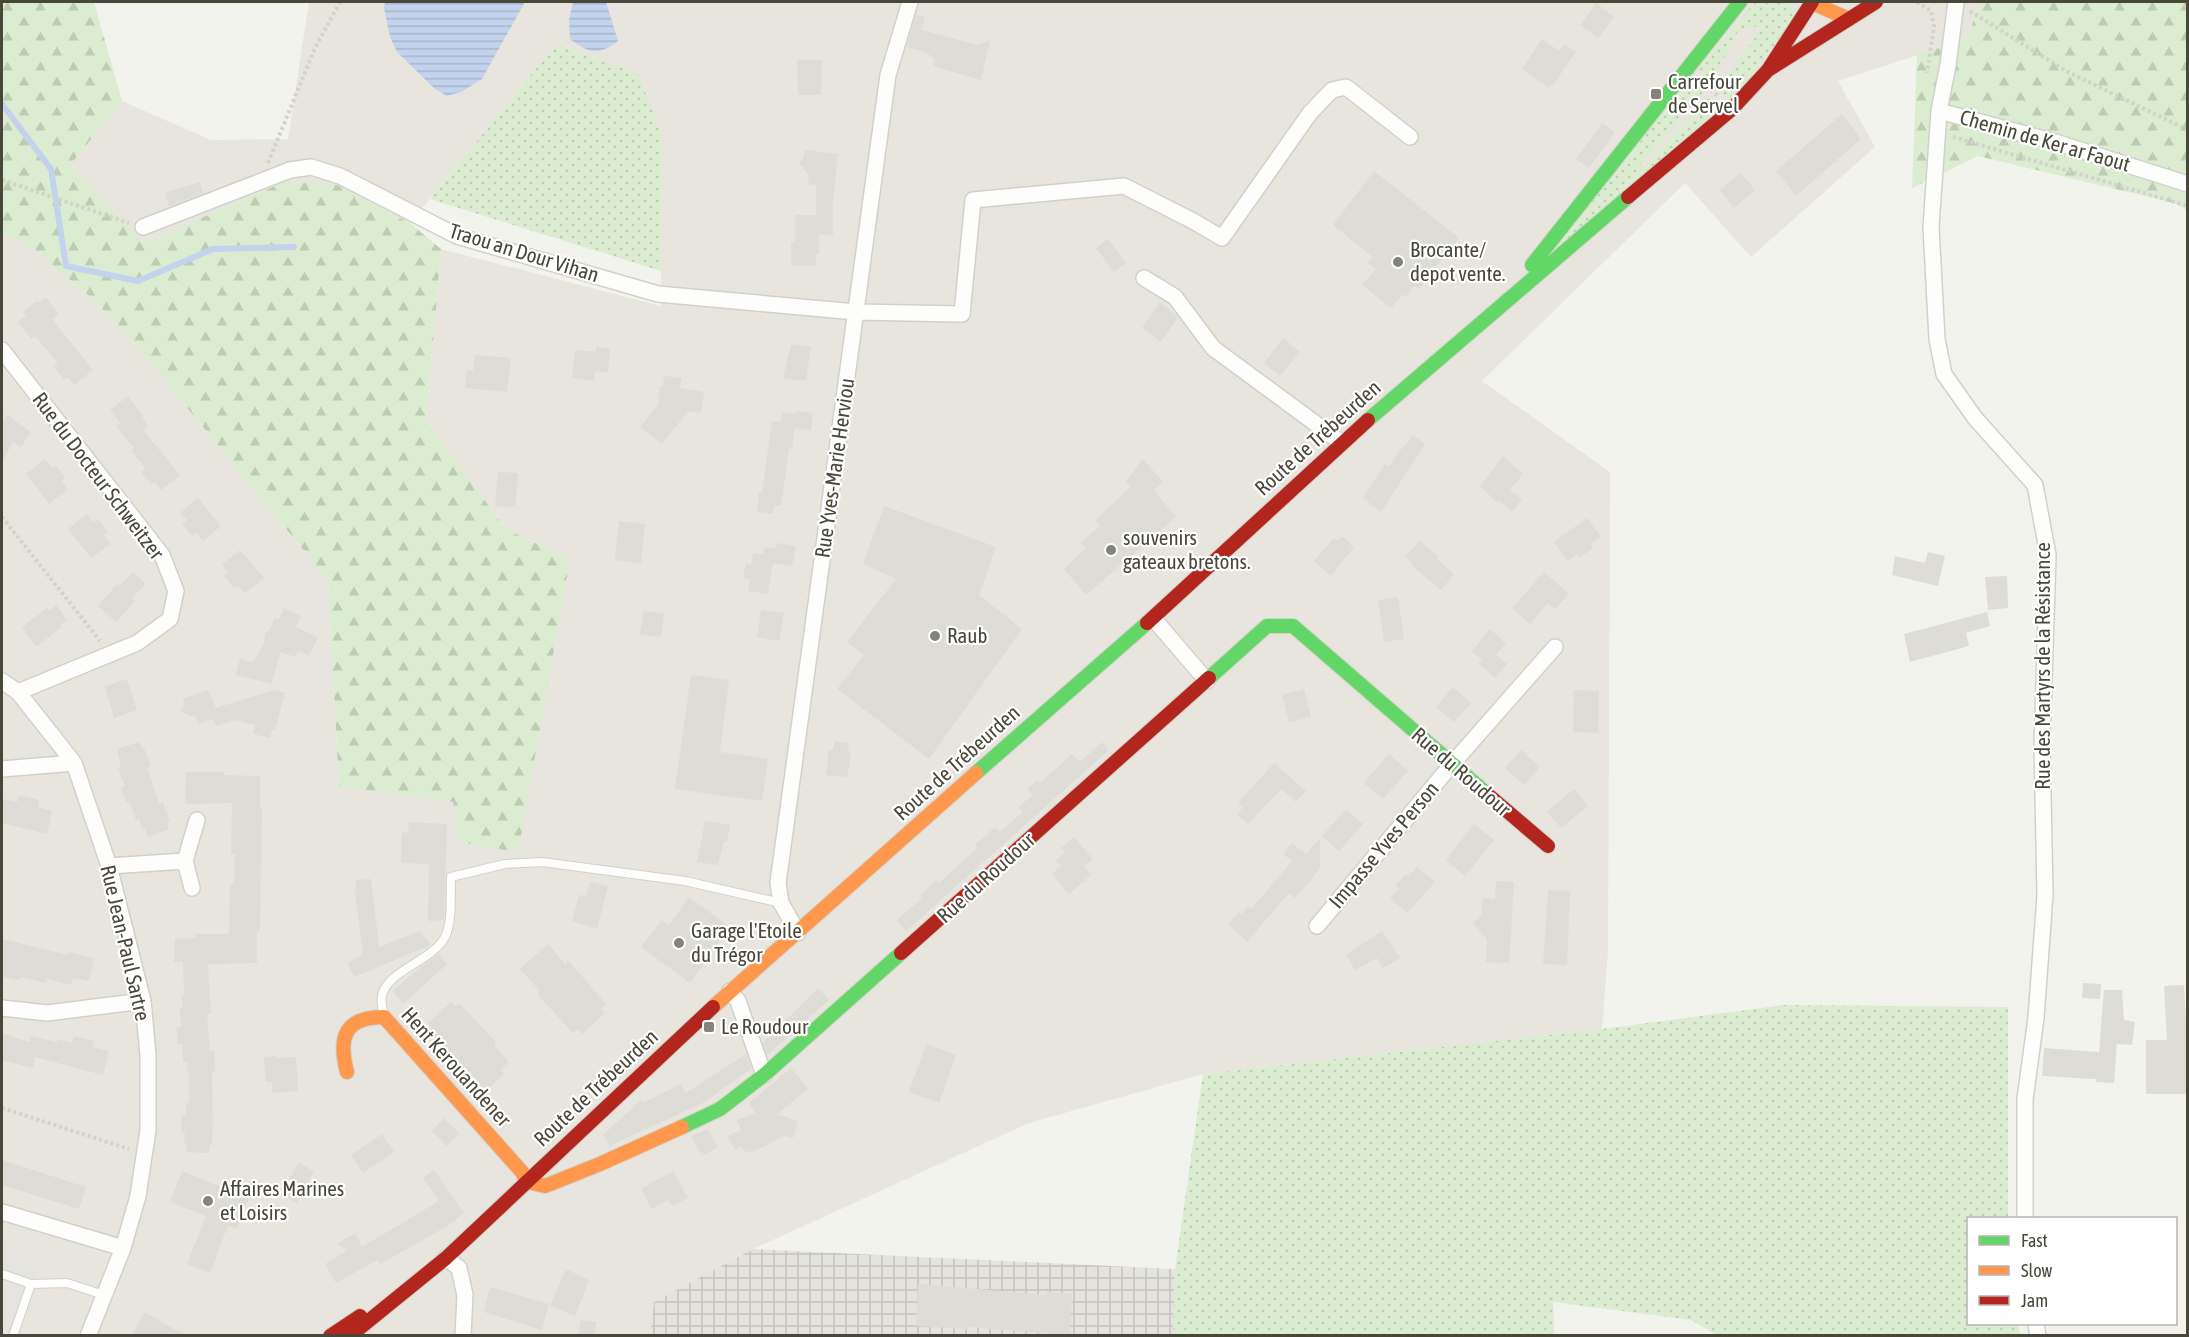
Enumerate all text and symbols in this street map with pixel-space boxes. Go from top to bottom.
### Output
place label: Carrefour de Servel [1668,69,1742,117]
marker: Carrefour de Servel [1649,87,1663,101]
street label: Chemin de Ker ar Faout [1958,104,2133,176]
street label: Traou an Dour Vihan [447,218,602,286]
place label: Brocante/ depot vente. [1410,237,1506,285]
marker: Brocante/ depot vente. [1391,255,1405,269]
street label: Route de Trébeurden [1250,375,1385,500]
street label: Rue Yves-Marie Herviou [810,377,858,559]
street label: Rue du Docteur Schweitzer [28,387,170,564]
place label: souvenirs gateaux bretons. [1123,525,1251,573]
street label: Rue des Martyrs de la Résistance [2030,542,2054,790]
marker: souvenirs gateaux bretons. [1104,543,1118,557]
place label: Raub [947,623,987,647]
marker: Raub [928,629,942,643]
street label: Route de Trébeurden [889,700,1024,825]
street label: Rue du Roudour [1407,722,1516,821]
street label: Impasse Yves Person [1323,776,1443,912]
street label: Rue du Roudour [932,827,1040,927]
street label: Rue Jean-Paul Sartre [96,863,156,1023]
place label: Garage l'Etoile du Trégor [691,918,802,966]
marker: Garage l'Etoile du Trégor [672,936,686,950]
street label: Hent Kerouandener [397,1002,517,1131]
place label: Le Roudour [721,1014,809,1038]
marker: Le Roudour [702,1020,716,1034]
street label: Route de Trébeurden [529,1024,662,1151]
place label: Affaires Marines et Loisirs [220,1176,344,1224]
marker: Affaires Marines et Loisirs [201,1194,215,1208]
legend [1967,1217,2177,1325]
text: Fast [2021,1230,2048,1251]
text: Slow [2021,1260,2052,1281]
text: Jam [2021,1290,2048,1311]

